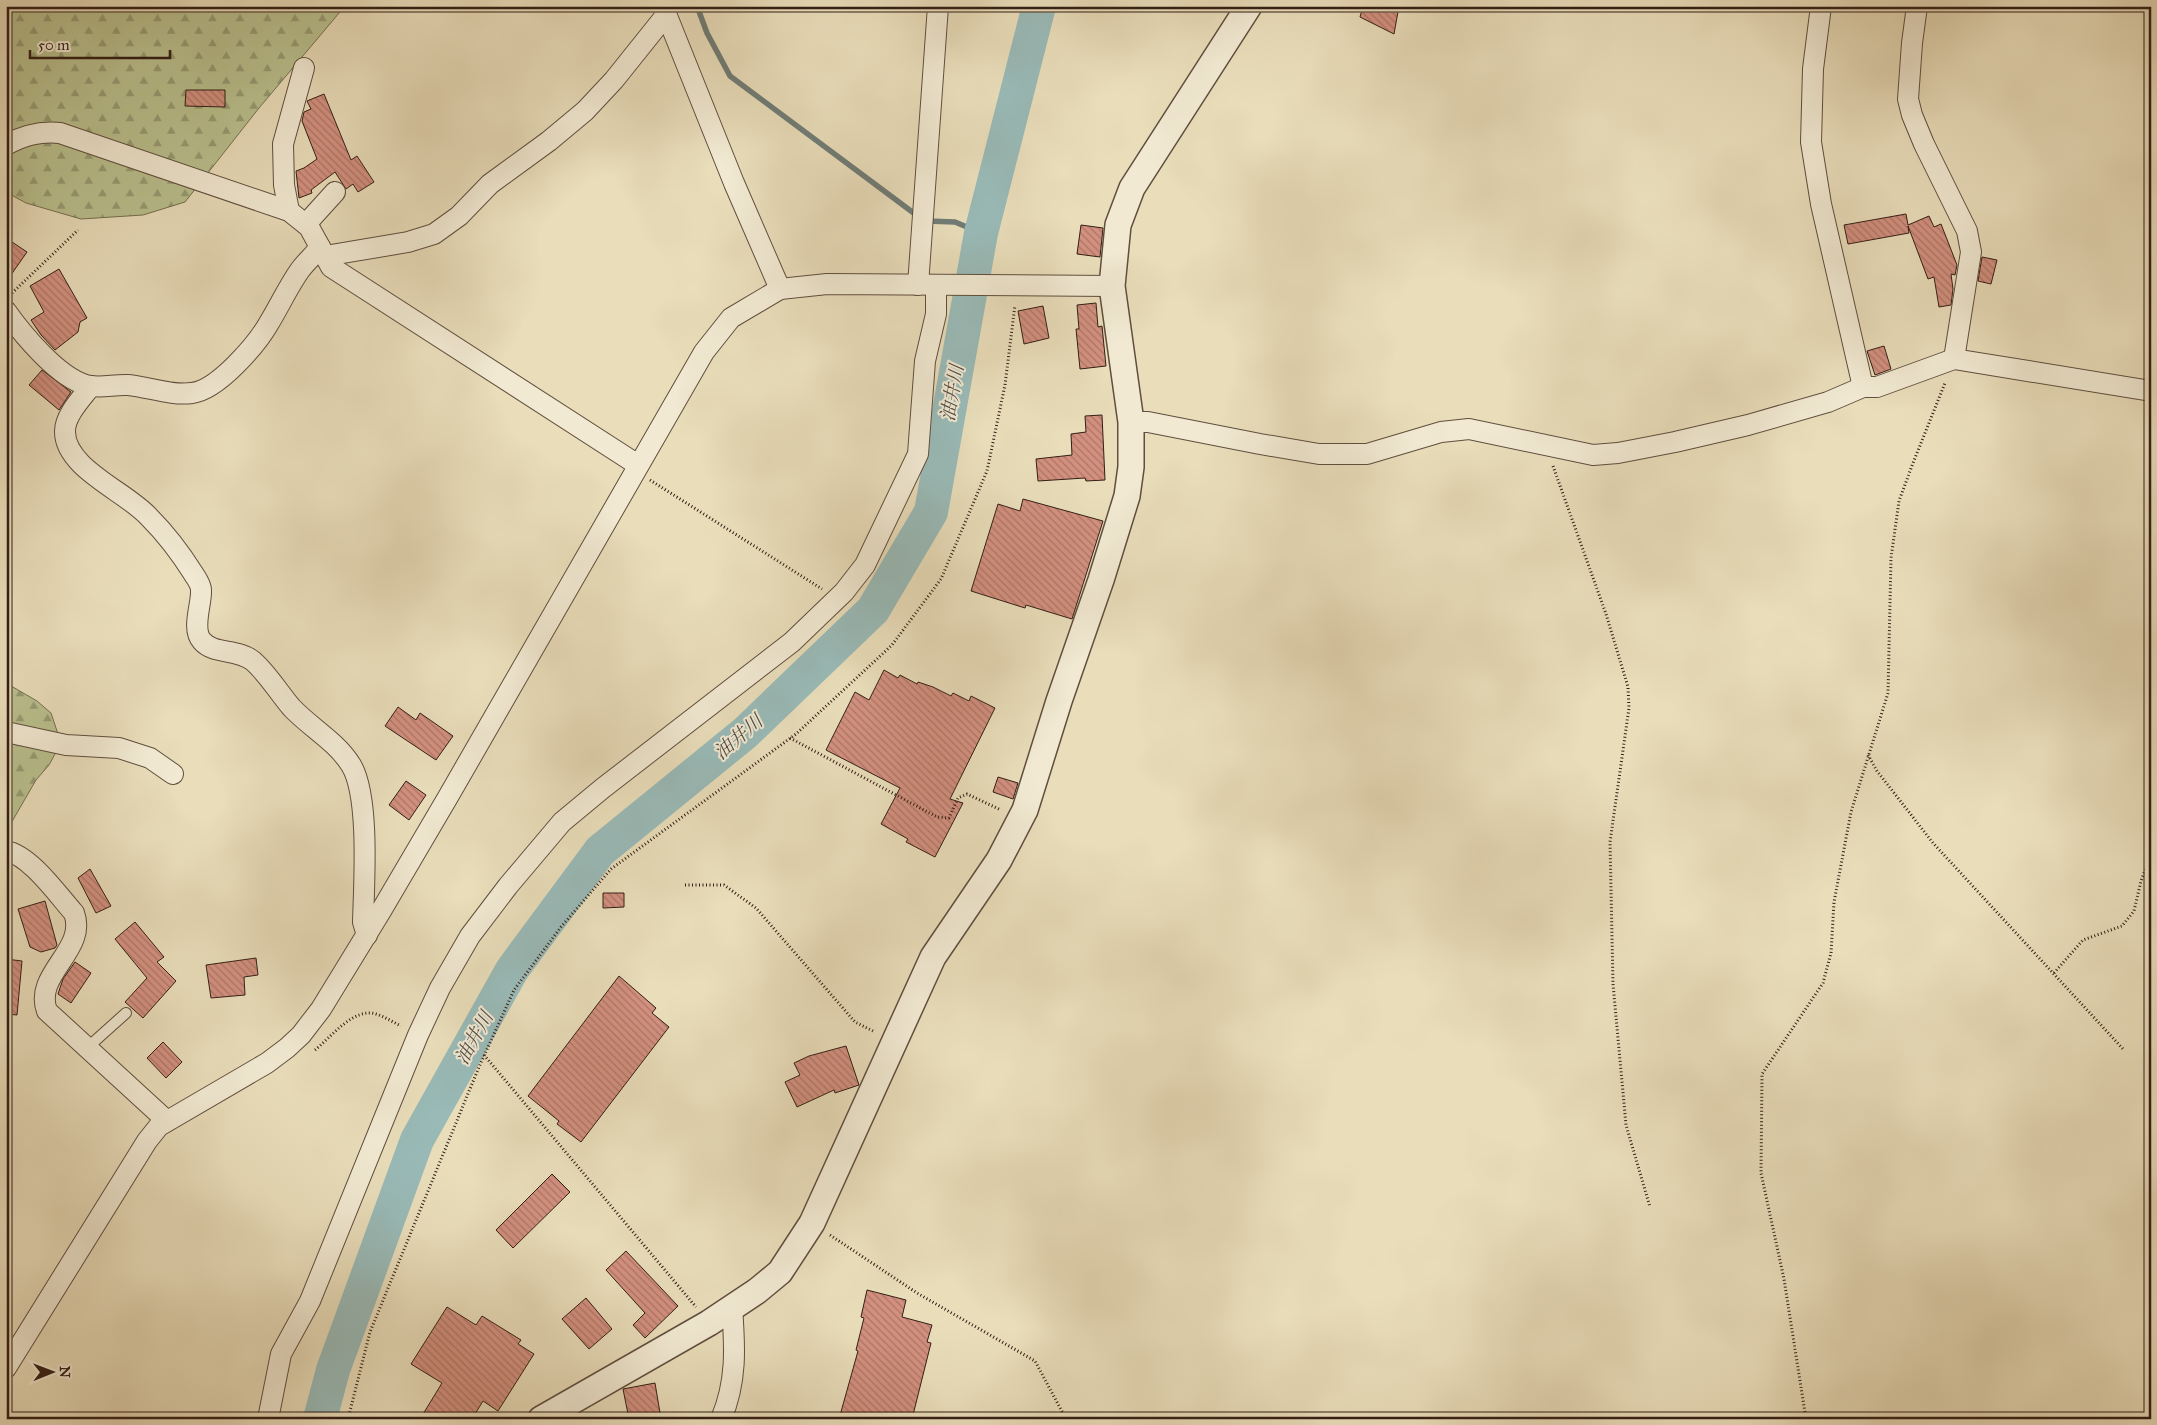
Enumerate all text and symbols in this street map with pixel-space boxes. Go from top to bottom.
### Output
scale bar [30,28,170,60]
text: 50 m [38,36,70,54]
water label: 油井川 [936,361,969,423]
water label: 油井川 [709,708,769,764]
water label: 油井川 [450,1006,499,1069]
north arrow [28,1348,78,1398]
text: N [56,1366,73,1378]

